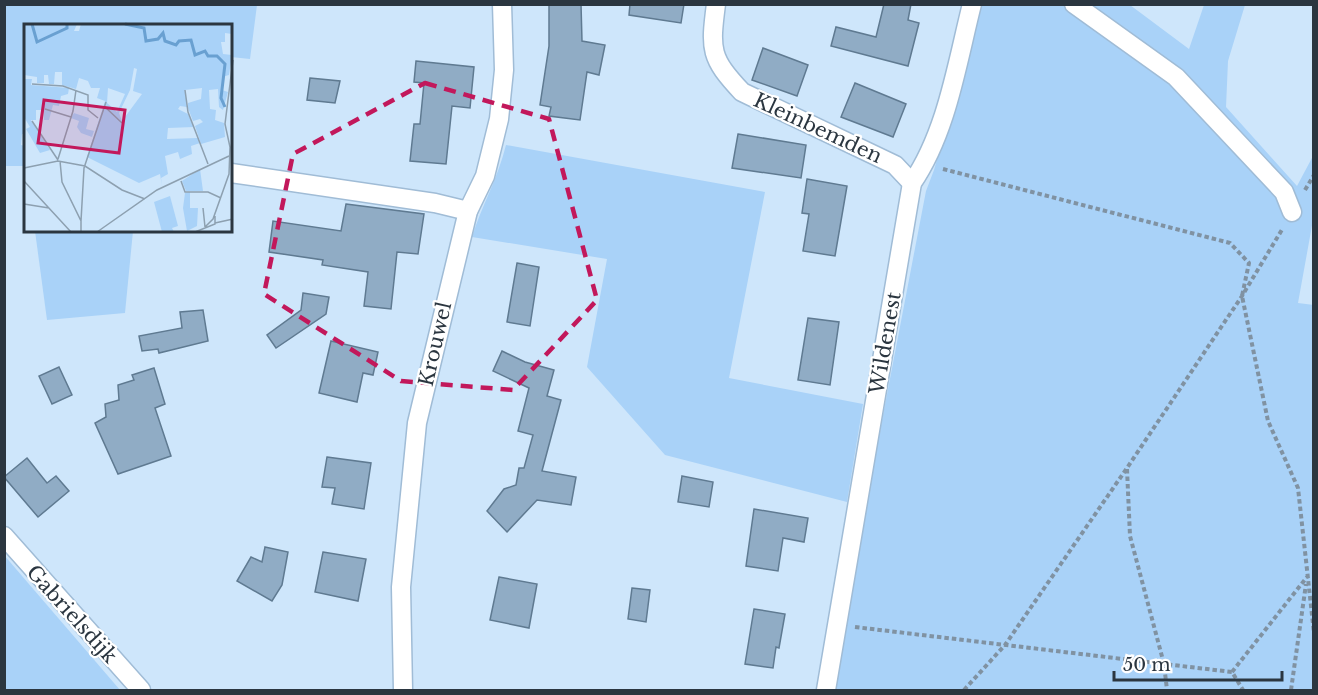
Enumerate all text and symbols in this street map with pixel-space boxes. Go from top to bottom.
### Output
inset map [24,24,232,232]
street label: Kleinbemden [750,88,886,168]
street label: Wildenest [864,290,906,397]
street label: Krouwel [414,299,456,389]
street label: Gabrielsdijk [22,560,123,668]
scale bar [1114,644,1282,682]
text: 50 m [1123,654,1171,676]

